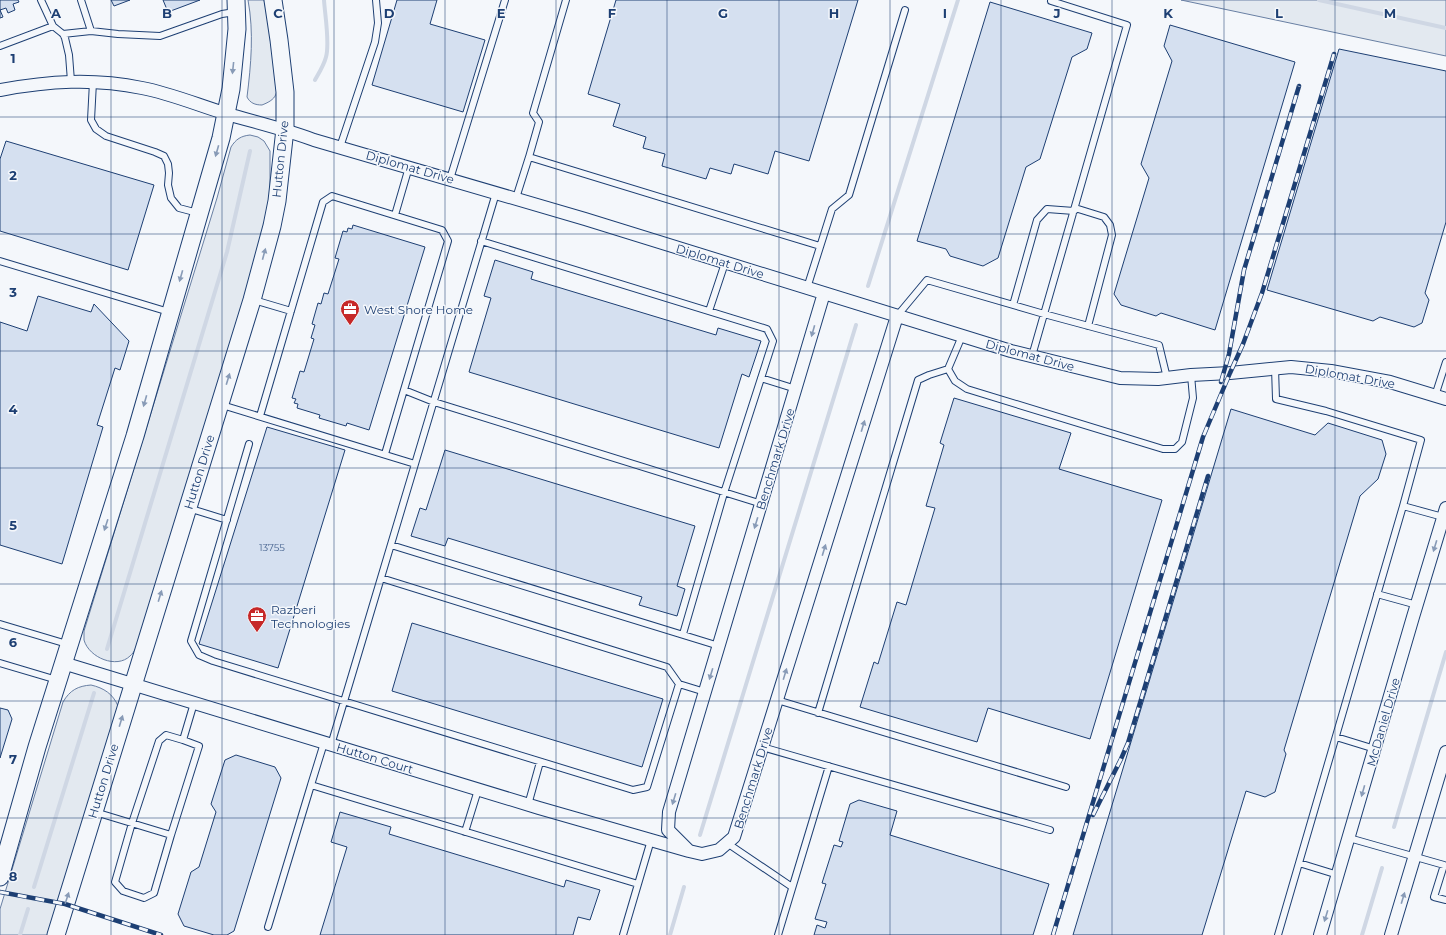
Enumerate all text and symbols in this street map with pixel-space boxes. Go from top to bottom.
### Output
text: A [50,5,62,21]
text: B [162,5,172,21]
text: C [273,5,283,21]
text: D [384,5,395,21]
text: E [497,5,506,21]
text: F [608,5,616,21]
text: G [718,5,728,21]
text: H [829,5,839,21]
text: I [943,5,947,21]
text: J [1052,5,1061,21]
text: K [1163,5,1173,21]
text: L [1275,5,1283,21]
text: M [1384,5,1396,21]
text: 1 [10,50,16,66]
one-way arrow [230,62,237,74]
street label: Hutton Drive [268,120,292,198]
one-way arrow [214,145,220,157]
street label: Diplomat Drive [364,147,456,187]
text: 2 [9,167,17,183]
street label: Diplomat Drive [674,240,766,282]
one-way arrow [262,248,268,260]
one-way arrow [178,270,184,282]
text: 3 [8,284,17,300]
office icon: West Shore Home [339,298,361,326]
place label: West Shore Home [364,302,473,317]
one-way arrow [810,325,816,337]
street label: Diplomat Drive [984,336,1076,374]
street label: Diplomat Drive [1304,361,1396,391]
one-way arrow [225,373,231,385]
one-way arrow [142,395,148,407]
text: 4 [9,401,18,417]
street label: Benchmark Drive [752,406,798,512]
one-way arrow [860,420,866,432]
street label: Hutton Drive [181,433,217,511]
text: 5 [9,517,17,533]
one-way arrow [753,517,759,529]
one-way arrow [103,519,109,531]
one-way arrow [1432,540,1438,552]
house number: 13755 [259,541,285,554]
one-way arrow [821,544,827,556]
one-way arrow [157,590,163,602]
place label: Razberi Technologies [271,602,350,631]
office icon: Razberi Technologies [246,605,268,633]
text: 6 [9,634,18,650]
one-way arrow [708,668,714,680]
one-way arrow [782,668,788,680]
street label: McDaniel Drive [1363,676,1403,768]
one-way arrow [118,714,124,726]
street label: Benchmark Drive [730,725,776,831]
street label: Hutton Court [335,739,415,777]
street label: Hutton Drive [85,742,121,820]
text: 7 [9,751,17,767]
one-way arrow [1359,785,1365,798]
one-way arrow [671,793,677,805]
text: 8 [9,868,18,884]
one-way arrow [65,891,71,903]
one-way arrow [1400,891,1406,903]
one-way arrow [1323,910,1329,922]

